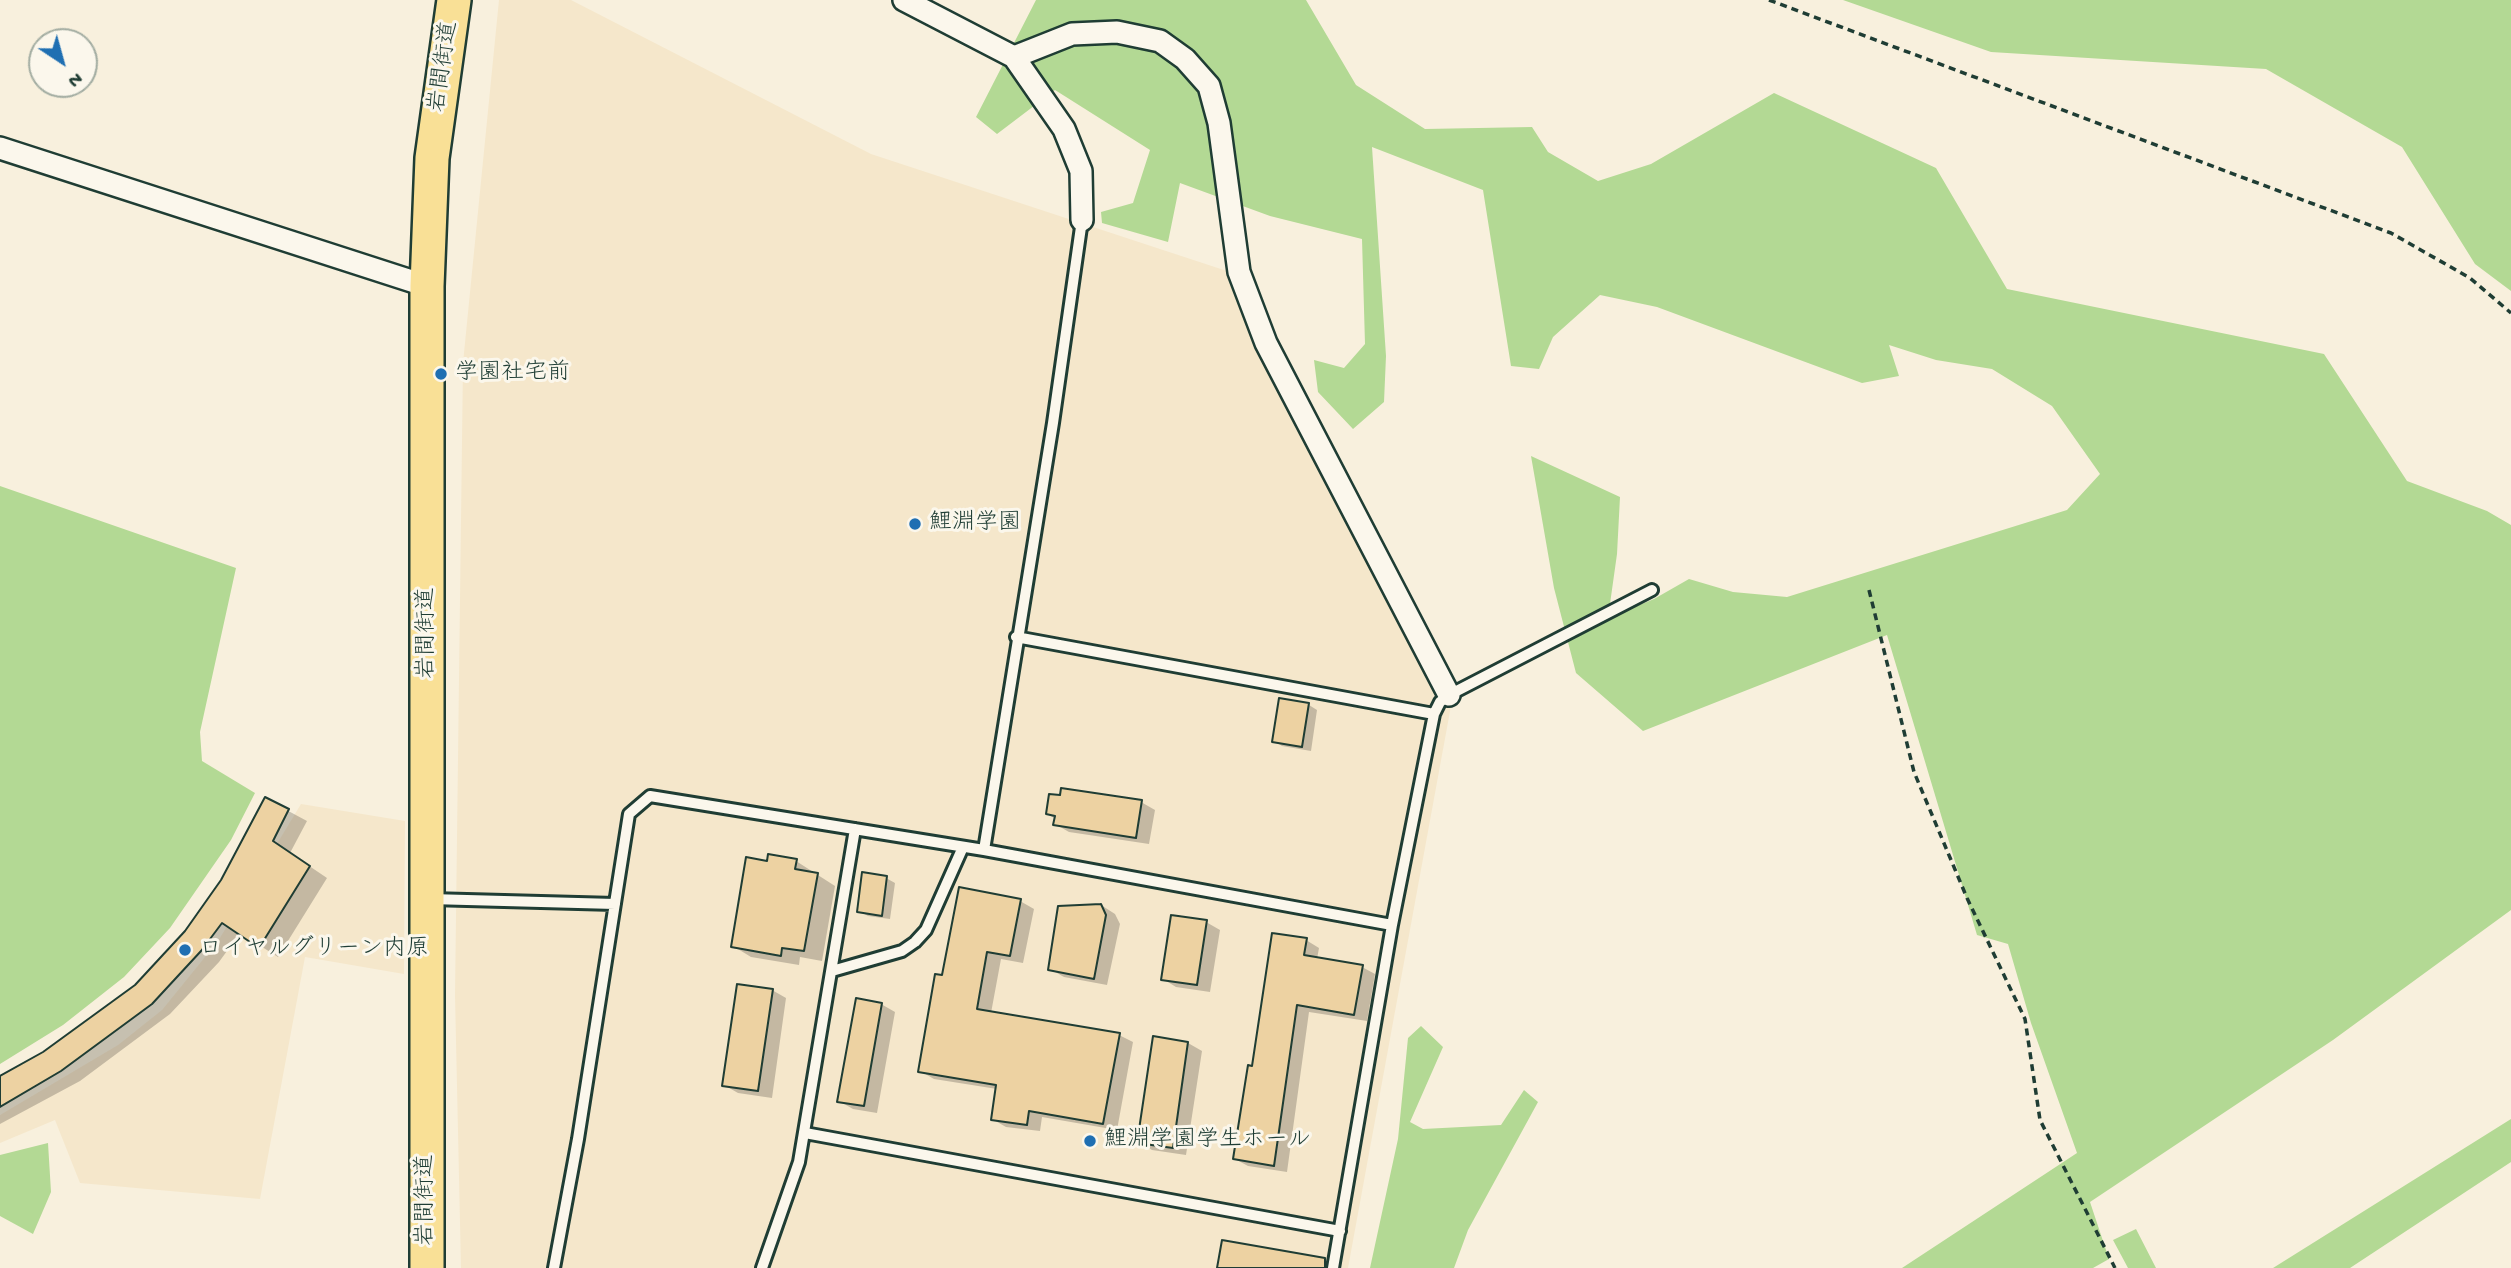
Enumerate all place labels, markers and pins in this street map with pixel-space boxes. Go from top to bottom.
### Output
place label: 学園社宅前 [455,360,570,388]
marker: 学園社宅前 [433,366,449,382]
place label: 鯉淵学園 [929,510,1021,538]
marker: 鯉淵学園 [907,516,923,532]
place label: ロイヤルグリーン内原 [199,936,429,964]
marker: ロイヤルグリーン内原 [177,942,193,958]
place label: 鯉淵学園学生ホール [1104,1127,1311,1155]
marker: 鯉淵学園学生ホール [1082,1133,1098,1149]

